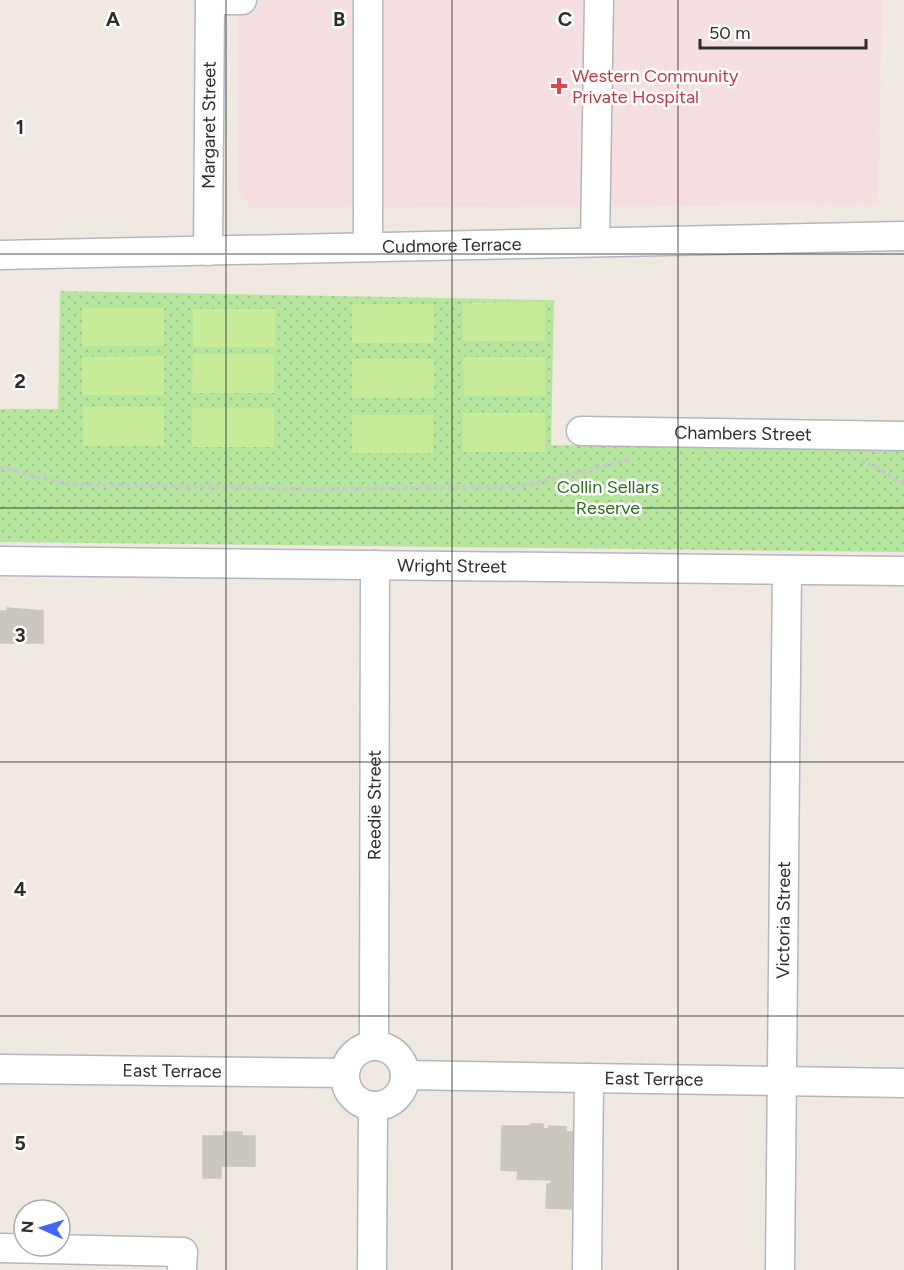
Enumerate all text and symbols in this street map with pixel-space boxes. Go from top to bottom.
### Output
text: A [106,7,121,31]
text: B [333,7,345,31]
text: C [558,7,572,31]
scale bar [700,12,866,50]
text: 50 m [709,22,751,44]
street label: Margaret Street [197,61,221,189]
place label: Western Community Private Hospital [572,65,739,108]
marker: Western Community Private Hospital [550,77,568,95]
text: 1 [16,115,24,139]
street label: Cudmore Terrace [382,233,522,258]
text: 2 [14,369,26,393]
street label: Chambers Street [674,421,812,446]
park label: Collin Sellars Reserve [557,476,659,519]
street label: Wright Street [397,554,507,578]
text: 3 [14,623,26,647]
street label: Reedie Street [363,750,386,860]
street label: Victoria Street [772,861,795,979]
text: 4 [14,877,27,901]
street label: East Terrace [122,1059,222,1083]
street label: East Terrace [604,1067,704,1091]
text: 5 [14,1131,26,1155]
north arrow [12,1198,72,1258]
text: N [18,1220,37,1234]

